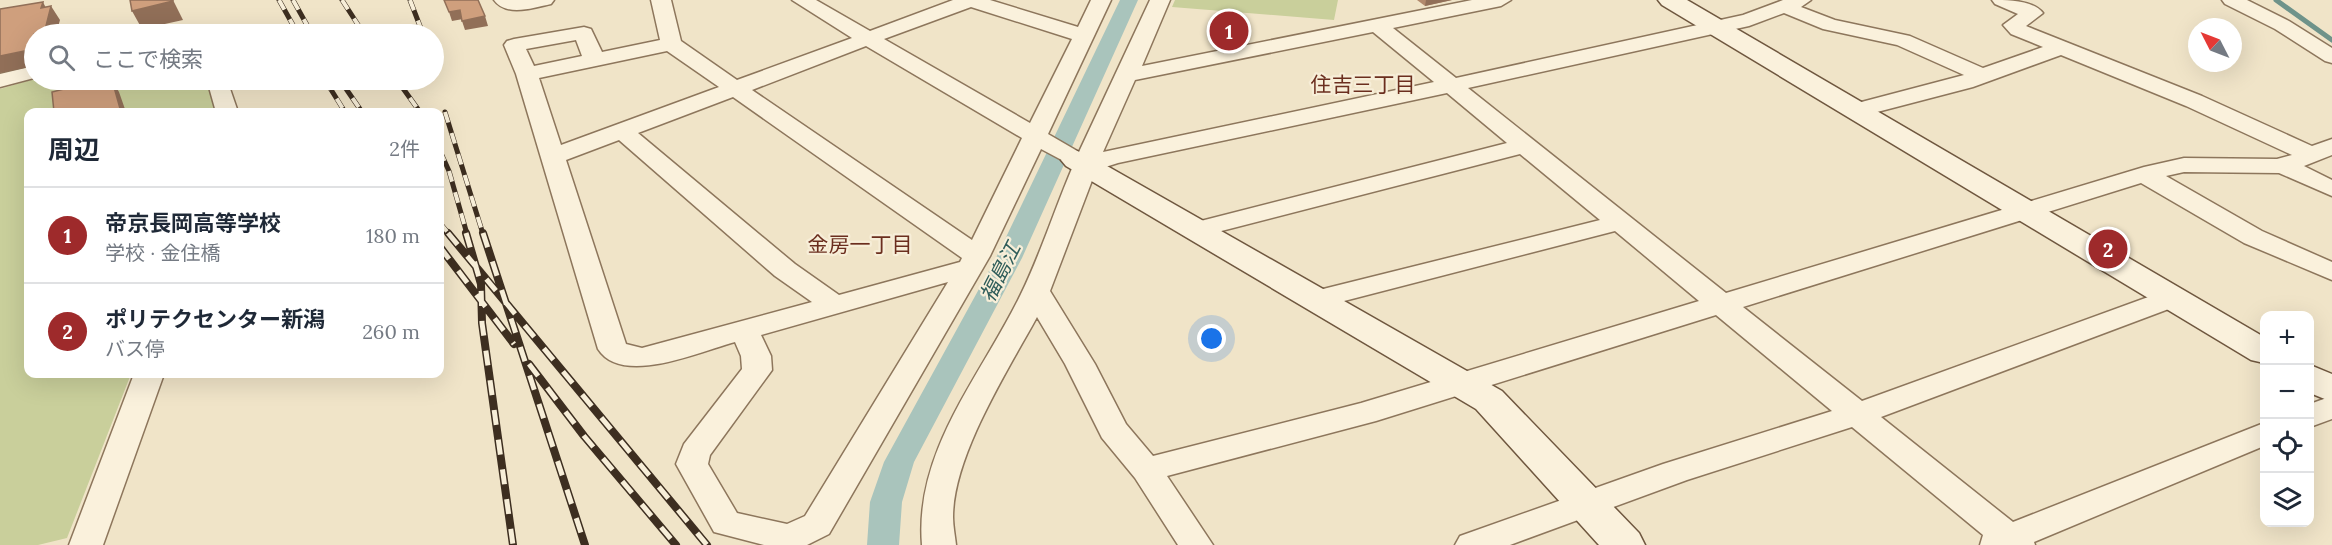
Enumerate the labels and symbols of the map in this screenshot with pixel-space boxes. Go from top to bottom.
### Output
pin: 1 [1210,9,1248,54]
north arrow [2188,18,2242,72]
district label: 住吉三丁目 [1311,71,1416,98]
pin: 2 [2088,226,2128,272]
district label: 金房一丁目 [808,231,913,258]
water label: 福島江 [974,236,1027,306]
your location [1197,324,1226,353]

